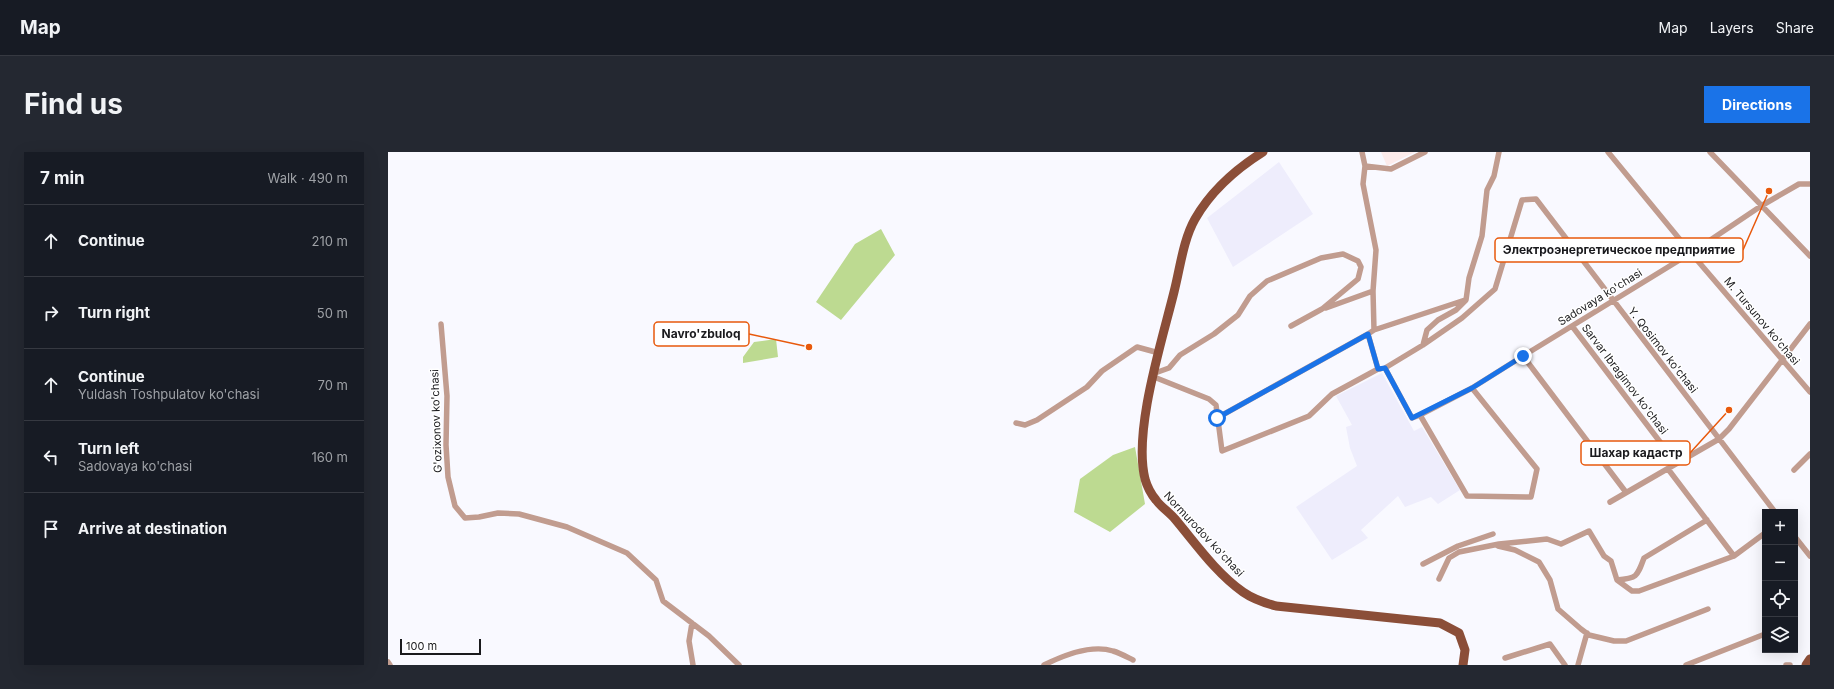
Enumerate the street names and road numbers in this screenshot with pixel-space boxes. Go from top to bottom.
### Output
street label: Sadovaya ko'chasi [1555,265,1645,329]
street label: M. Tursunov ko'chasi [1721,274,1803,368]
street label: Y. Qosimov ko'chasi [1625,304,1701,396]
street label: Sarvar Ibragimov ko'chasi [1579,321,1671,437]
street label: G'ozixonov ko'chasi [427,369,445,473]
street label: Normurodov ko'chasi [1161,489,1247,579]

